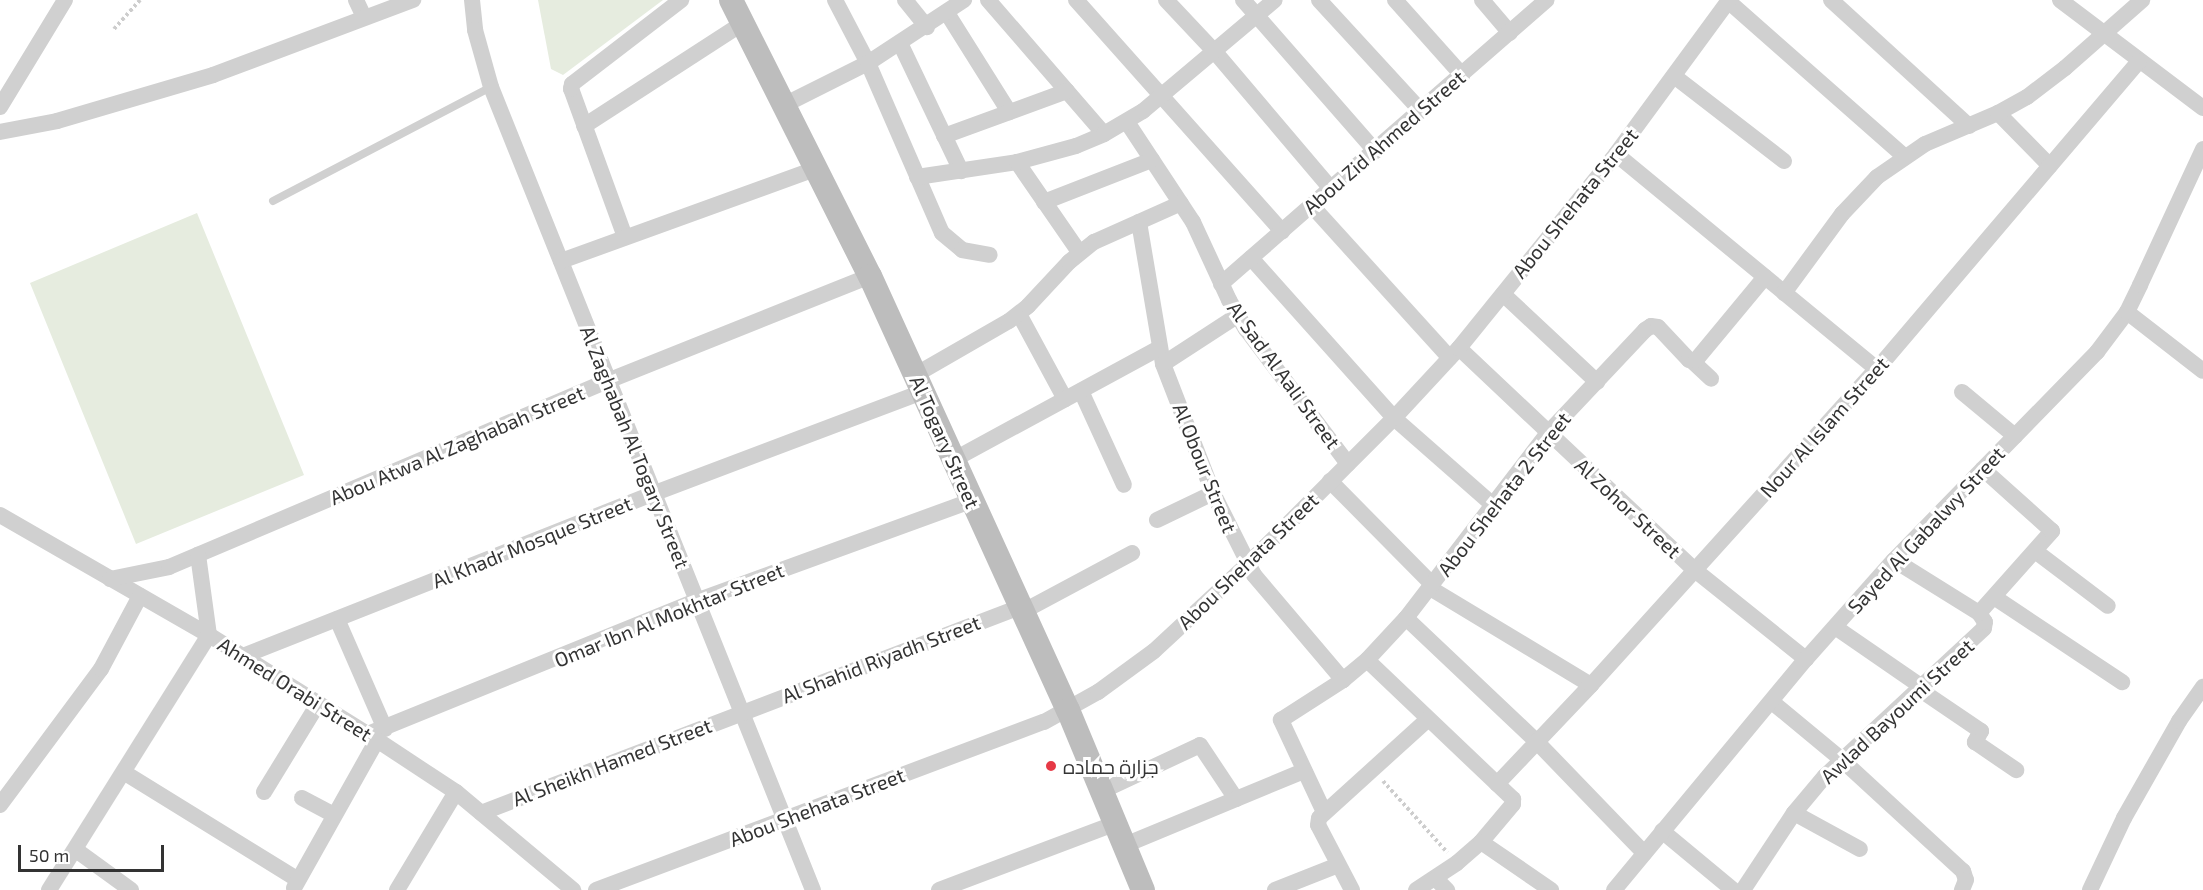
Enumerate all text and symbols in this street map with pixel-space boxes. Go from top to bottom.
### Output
street label: Abou Zid Ahmed Street [1298,65,1470,219]
street label: Abou Shehata Street [1507,123,1643,283]
street label: Al Sad Al Aali Street [1222,296,1346,454]
street label: Al Zaghabah Al Togary Street [575,321,695,573]
street label: Nour Al Islam Street [1754,351,1894,503]
street label: Al Togary Street [905,371,985,513]
street label: Abou Atwa Al Zaghabah Street [325,380,589,510]
street label: Al Obour Street [1168,399,1242,537]
street label: Abou Shehata 2 Street [1432,407,1576,581]
street label: Sayed Al Gabalwy Street [1842,441,2010,619]
street label: Al Zohor Street [1570,453,1686,563]
street label: Abou Shehata Street [1173,488,1323,634]
street label: Al Khadr Mosque Street [428,491,636,593]
street label: Omar Ibn Al Mokhtar Street [550,558,788,672]
street label: Al Shahid Riyadh Street [778,610,984,708]
street label: Ahmed Orabi Street [214,632,376,746]
street label: Awlad Bayoumi Street [1815,634,1979,788]
street label: Al Sheikh Hamed Street [509,713,715,811]
place label: جزارة حماده [1063,754,1159,778]
marker: جزارة حماده [1044,759,1058,773]
street label: Abou Shehata Street [726,762,908,852]
scale bar [21,833,166,871]
text: 50 m [29,844,69,866]

